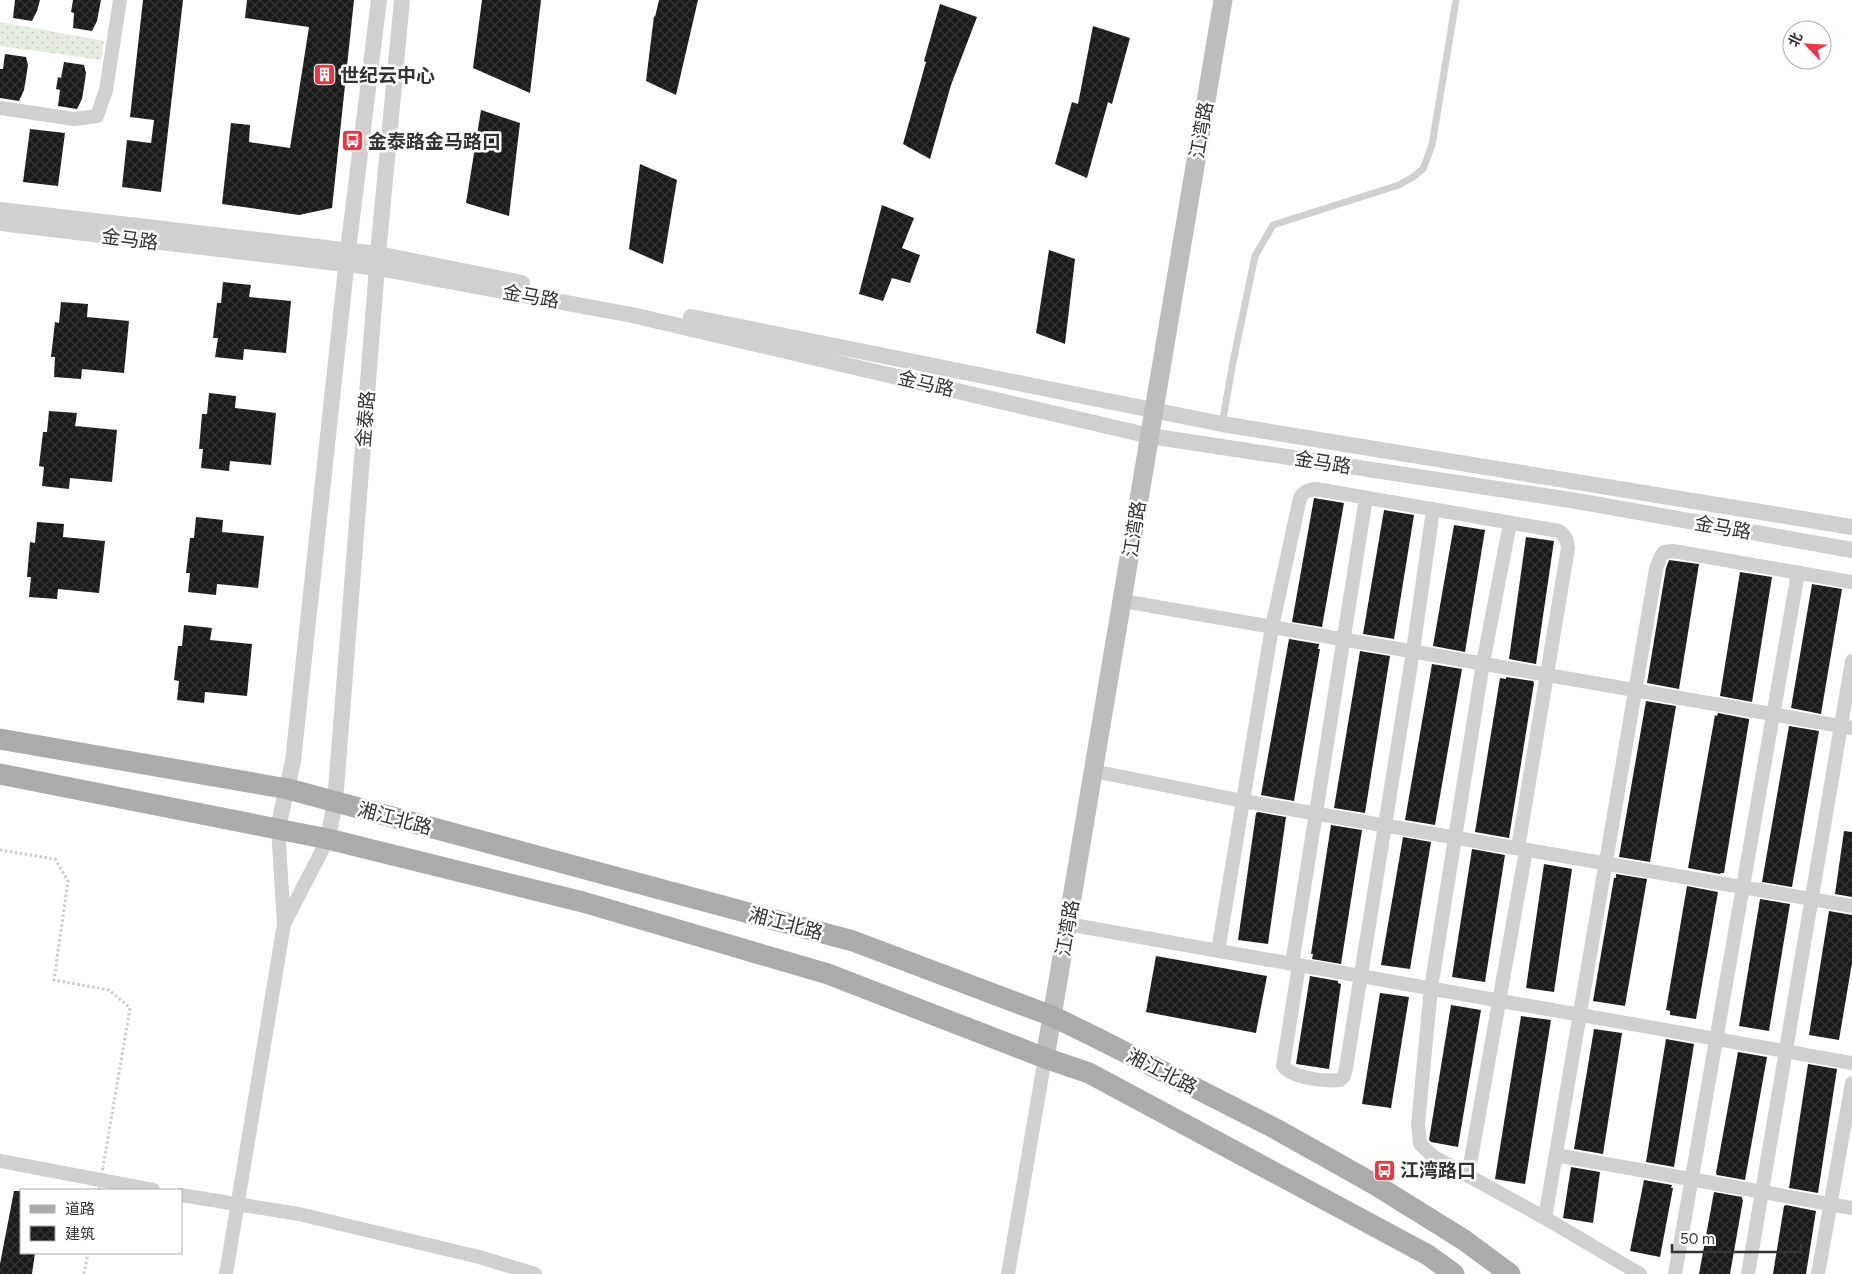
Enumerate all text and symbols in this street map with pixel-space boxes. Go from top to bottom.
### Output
north arrow [1782,20,1832,70]
text: 北 [1785,30,1806,50]
building icon: 世纪云中心 [312,63,336,87]
place label: 世纪云中心 [340,64,435,87]
street label: 江湾路 [1185,100,1218,160]
bus stop icon: 金泰路金马路口 [340,129,364,153]
place label: 金泰路金马路口 [368,130,501,153]
street label: 金马路 [100,225,160,254]
street label: 金马路 [501,280,561,313]
street label: 金马路 [896,366,956,401]
street label: 金泰路 [352,390,379,448]
street label: 金马路 [1293,447,1353,478]
street label: 江湾路 [1119,499,1150,559]
street label: 金马路 [1693,511,1753,544]
street label: 湘江北路 [355,798,435,839]
street label: 江湾路 [1051,898,1084,958]
street label: 湘江北路 [746,903,826,944]
street label: 湘江北路 [1123,1044,1201,1099]
bus stop icon: 江湾路口 [1372,1158,1396,1182]
place label: 江湾路口 [1400,1159,1476,1182]
legend [20,1189,182,1254]
text: 道路 [65,1200,95,1218]
scale bar [1672,1222,1801,1254]
text: 建筑 [65,1225,95,1243]
text: 50 m [1680,1230,1715,1248]

